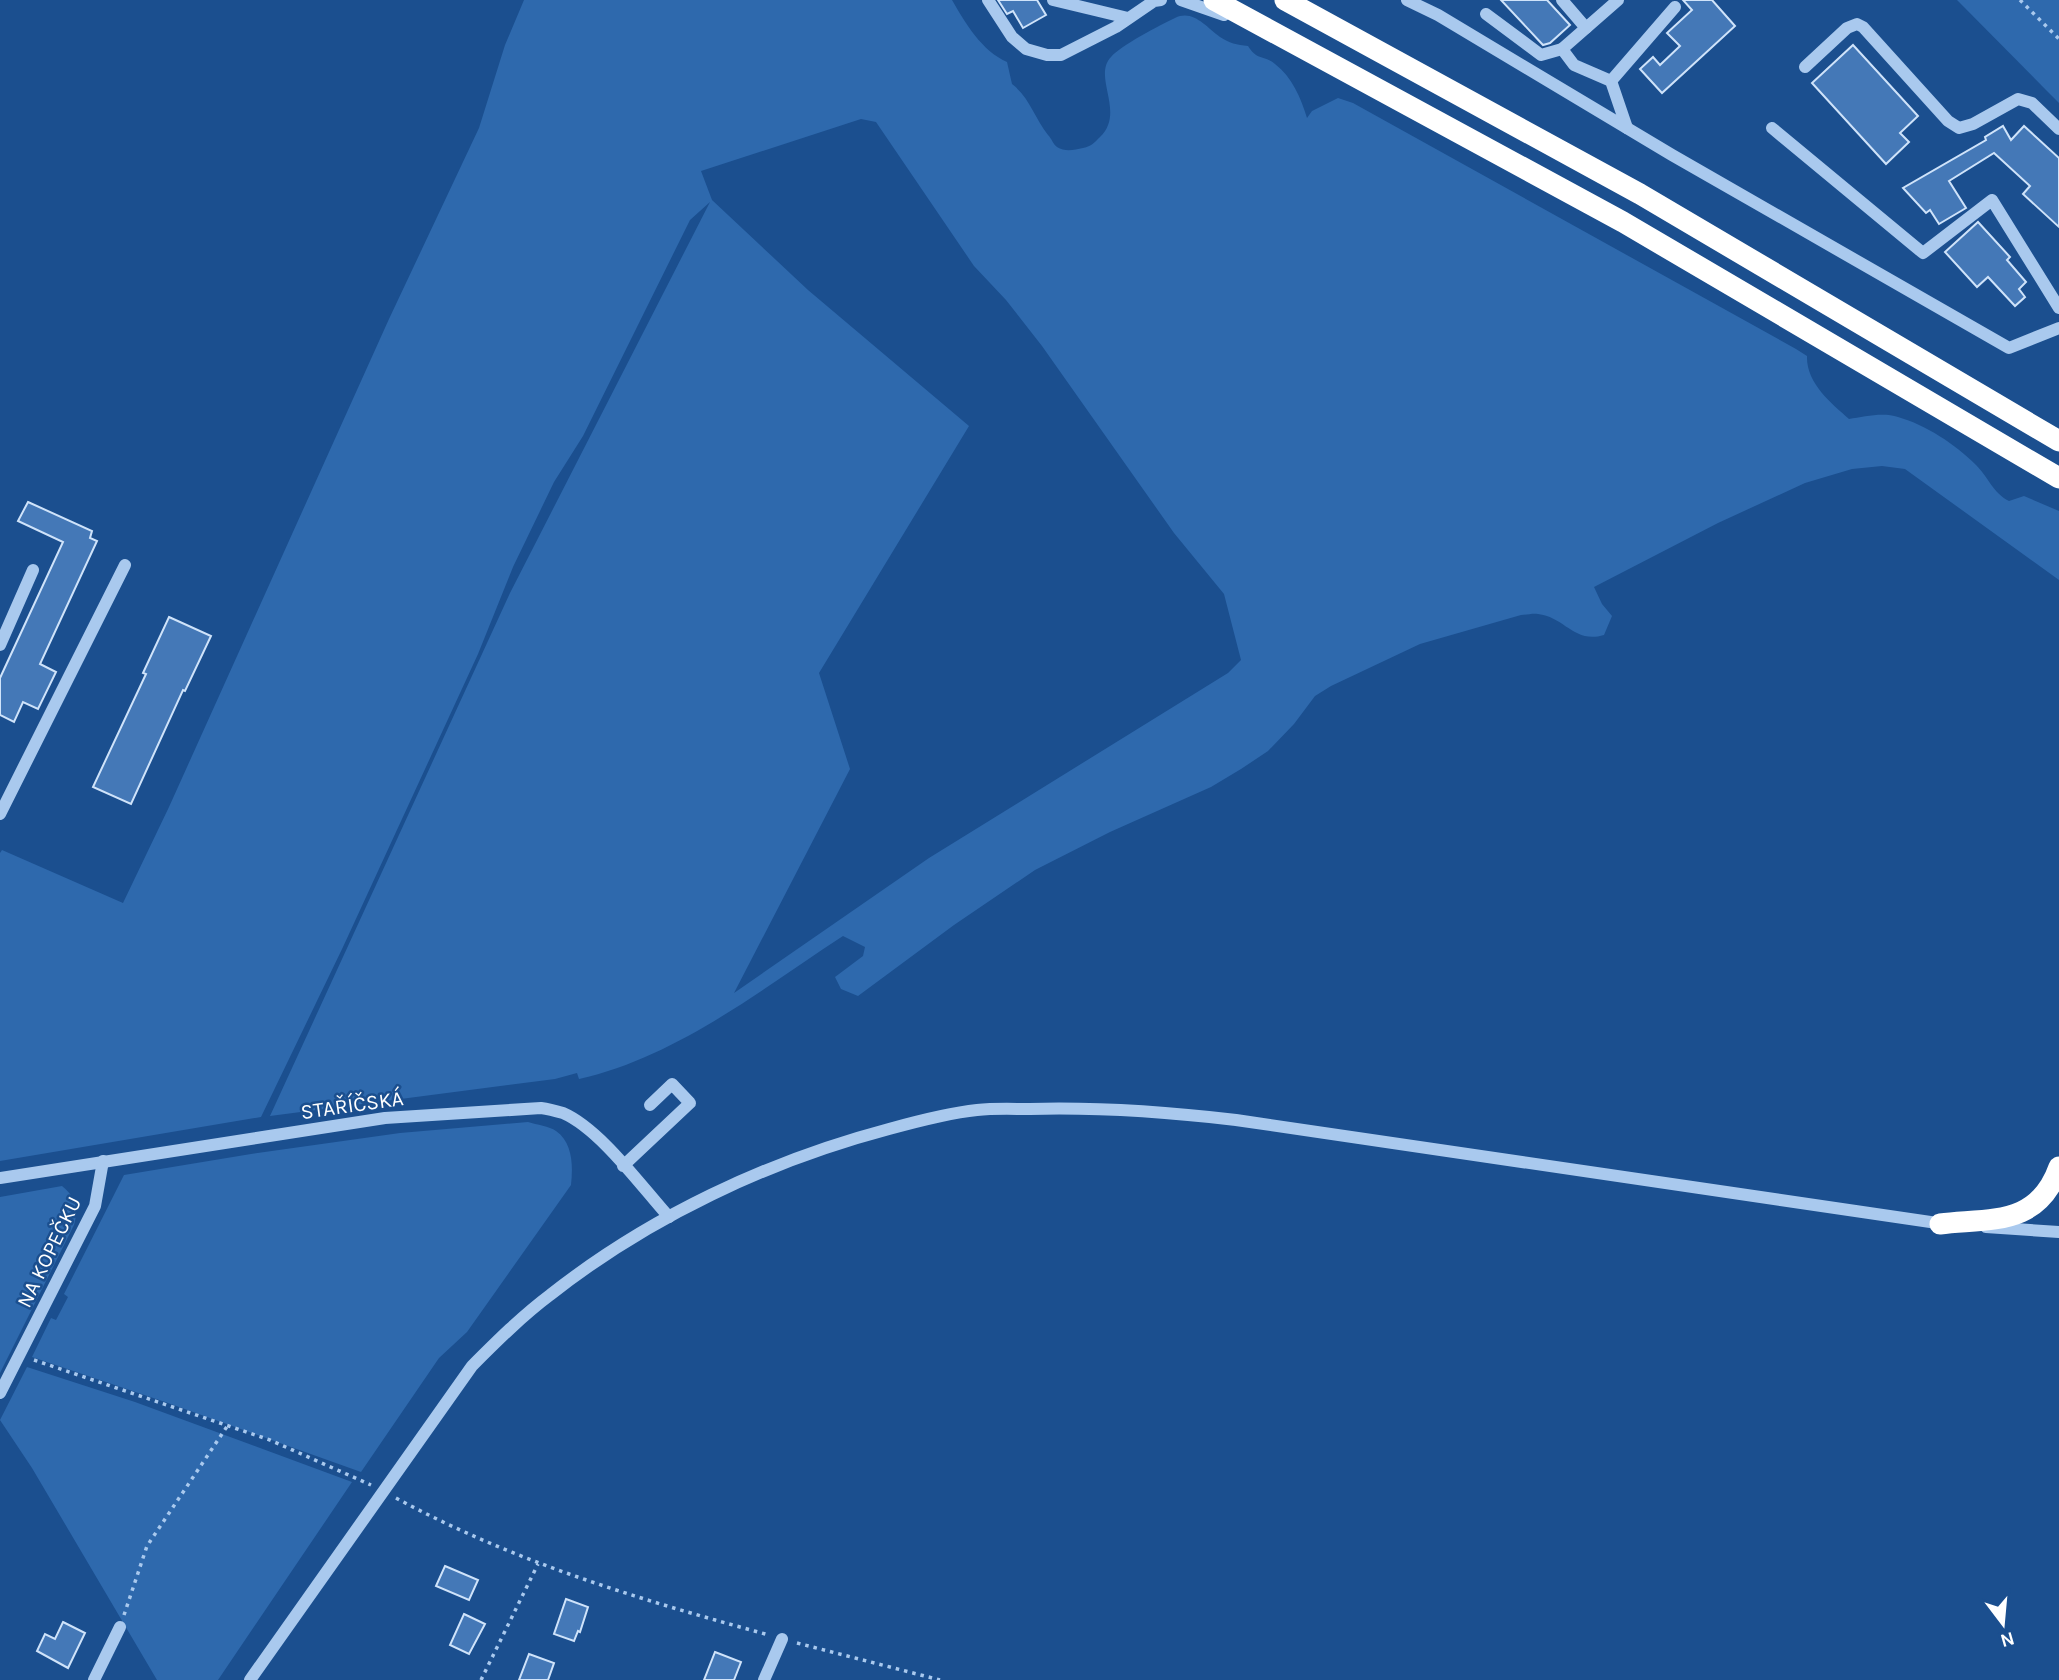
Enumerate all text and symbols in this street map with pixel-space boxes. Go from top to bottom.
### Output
street label: STAŘÍČSKÁ [299,1086,405,1124]
street label: NA KOPEČKU [12,1193,86,1311]
north arrow [1968,1589,2038,1659]
text: N [1998,1627,2017,1652]

